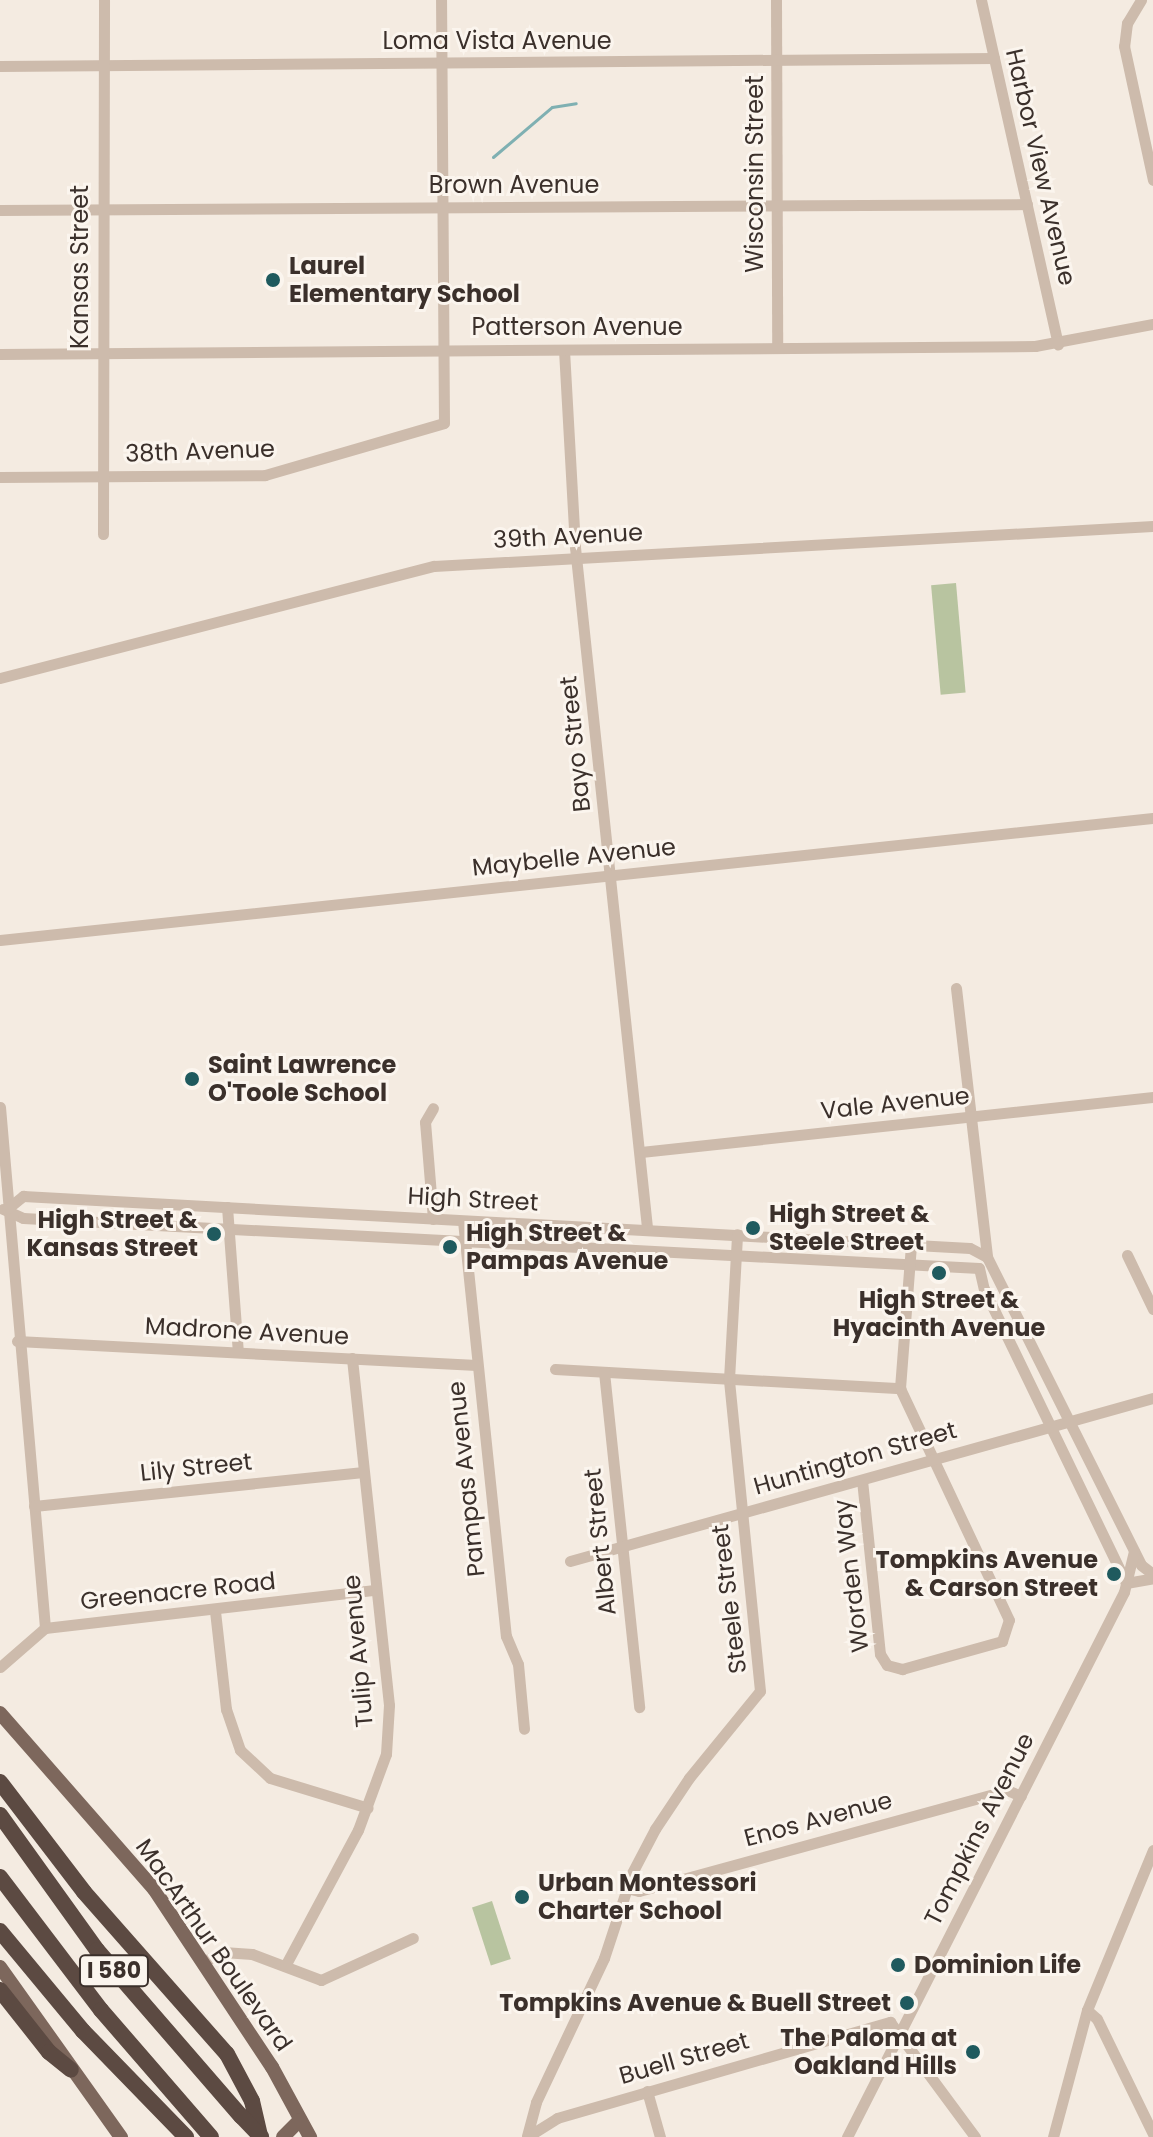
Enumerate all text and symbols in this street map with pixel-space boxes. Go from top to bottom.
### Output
street label: Loma Vista Avenue [382,27,612,55]
street label: Harbor View Avenue [1000,46,1082,288]
street label: Wisconsin Street [741,75,769,273]
street label: Brown Avenue [429,171,599,199]
street label: Kansas Street [66,185,94,349]
place label: Laurel Elementary School [289,252,520,308]
marker: Laurel Elementary School [264,271,282,289]
street label: Patterson Avenue [471,313,683,341]
street label: 38th Avenue [125,434,275,468]
street label: 39th Avenue [492,518,644,554]
street label: Bayo Street [554,675,596,813]
street label: Maybelle Avenue [471,832,677,882]
place label: Saint Lawrence O'Toole School [208,1051,396,1107]
marker: Saint Lawrence O'Toole School [183,1070,201,1088]
street label: Vale Avenue [819,1081,971,1125]
street label: High Street [407,1181,539,1217]
place label: High Street & Steele Street [769,1200,930,1256]
place label: High Street & Kansas Street [27,1206,198,1262]
place label: High Street & Pampas Avenue [466,1219,668,1275]
marker: High Street & Steele Street [744,1219,762,1237]
marker: High Street & Kansas Street [205,1225,223,1243]
marker: High Street & Pampas Avenue [441,1238,459,1256]
marker: High Street & Hyacinth Avenue [930,1264,948,1282]
place label: High Street & Hyacinth Avenue [833,1286,1045,1342]
street label: Madrone Avenue [144,1311,350,1351]
street label: Pampas Avenue [441,1380,491,1578]
street label: Huntington Street [750,1415,960,1501]
street label: Lily Street [139,1447,253,1487]
street label: Albert Street [578,1467,622,1617]
street label: Worden Way [827,1498,875,1654]
street label: Steele Street [706,1523,752,1675]
place label: Tompkins Avenue & Carson Street [876,1546,1098,1602]
marker: Tompkins Avenue & Carson Street [1105,1565,1123,1583]
street label: Greenacre Road [79,1566,277,1616]
street label: Tulip Avenue [337,1574,379,1728]
street label: Tompkins Avenue [918,1728,1040,1930]
street label: Enos Avenue [741,1785,895,1853]
street label: MacArthur Boulevard [130,1833,298,2057]
place label: Urban Montessori Charter School [538,1869,756,1925]
marker: Urban Montessori Charter School [513,1888,531,1906]
place label: Dominion Life [914,1951,1081,1979]
road number: I 580 [78,1953,150,1989]
marker: Dominion Life [889,1956,907,1974]
place label: Tompkins Avenue & Buell Street [499,1989,891,2017]
marker: Tompkins Avenue & Buell Street [898,1994,916,2012]
place label: The Paloma at Oakland Hills [780,2024,957,2080]
street label: Buell Street [616,2026,752,2090]
marker: The Paloma at Oakland Hills [964,2043,982,2061]

